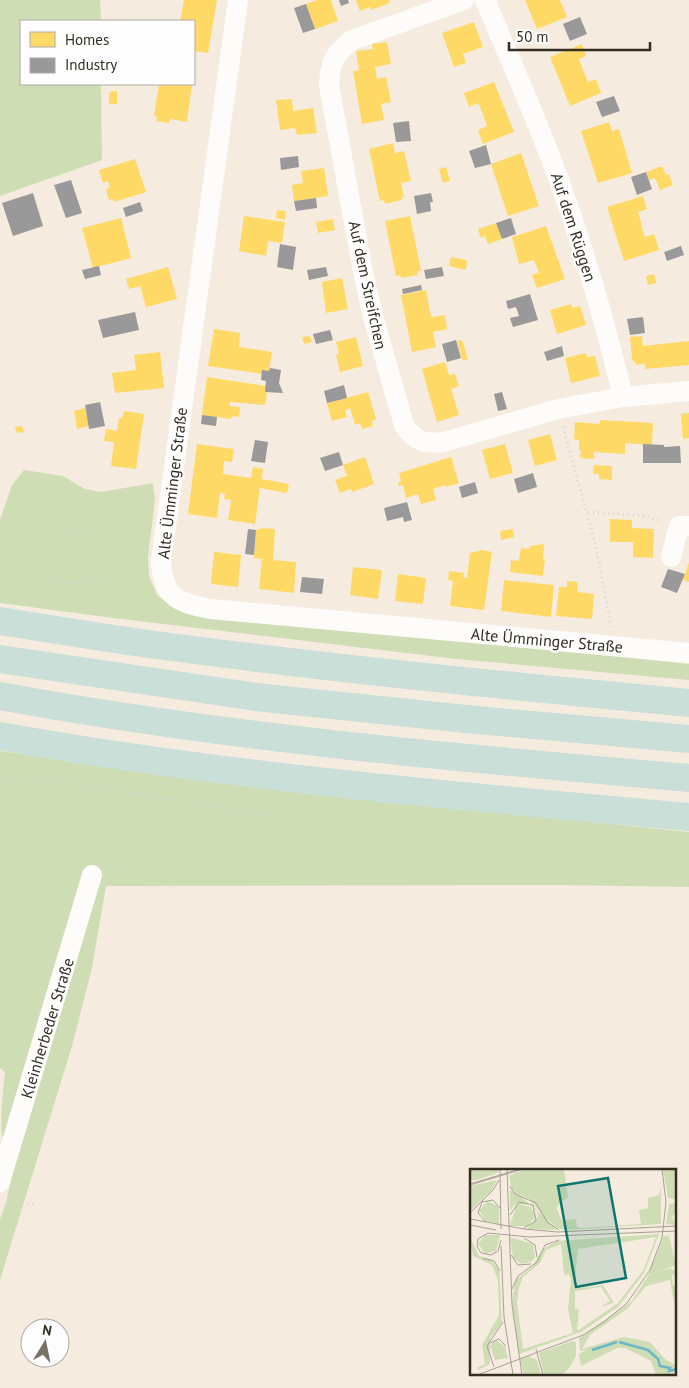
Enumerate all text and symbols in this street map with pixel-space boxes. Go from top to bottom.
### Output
legend [20,20,195,85]
scale bar [509,20,650,52]
text: 50 m [516,27,549,46]
text: Homes [65,30,109,49]
text: Industry [65,55,117,74]
street label: Auf dem Rüggen [547,170,601,284]
street label: Auf dem Streifchen [345,219,391,351]
street label: Alte Ümminger Straße [153,406,191,560]
street label: Alte Ümminger Straße [470,623,624,657]
street label: Kleinherbeder Straße [16,955,78,1101]
inset map [470,1169,676,1376]
north arrow [20,1318,70,1368]
text: N [41,1321,53,1340]

